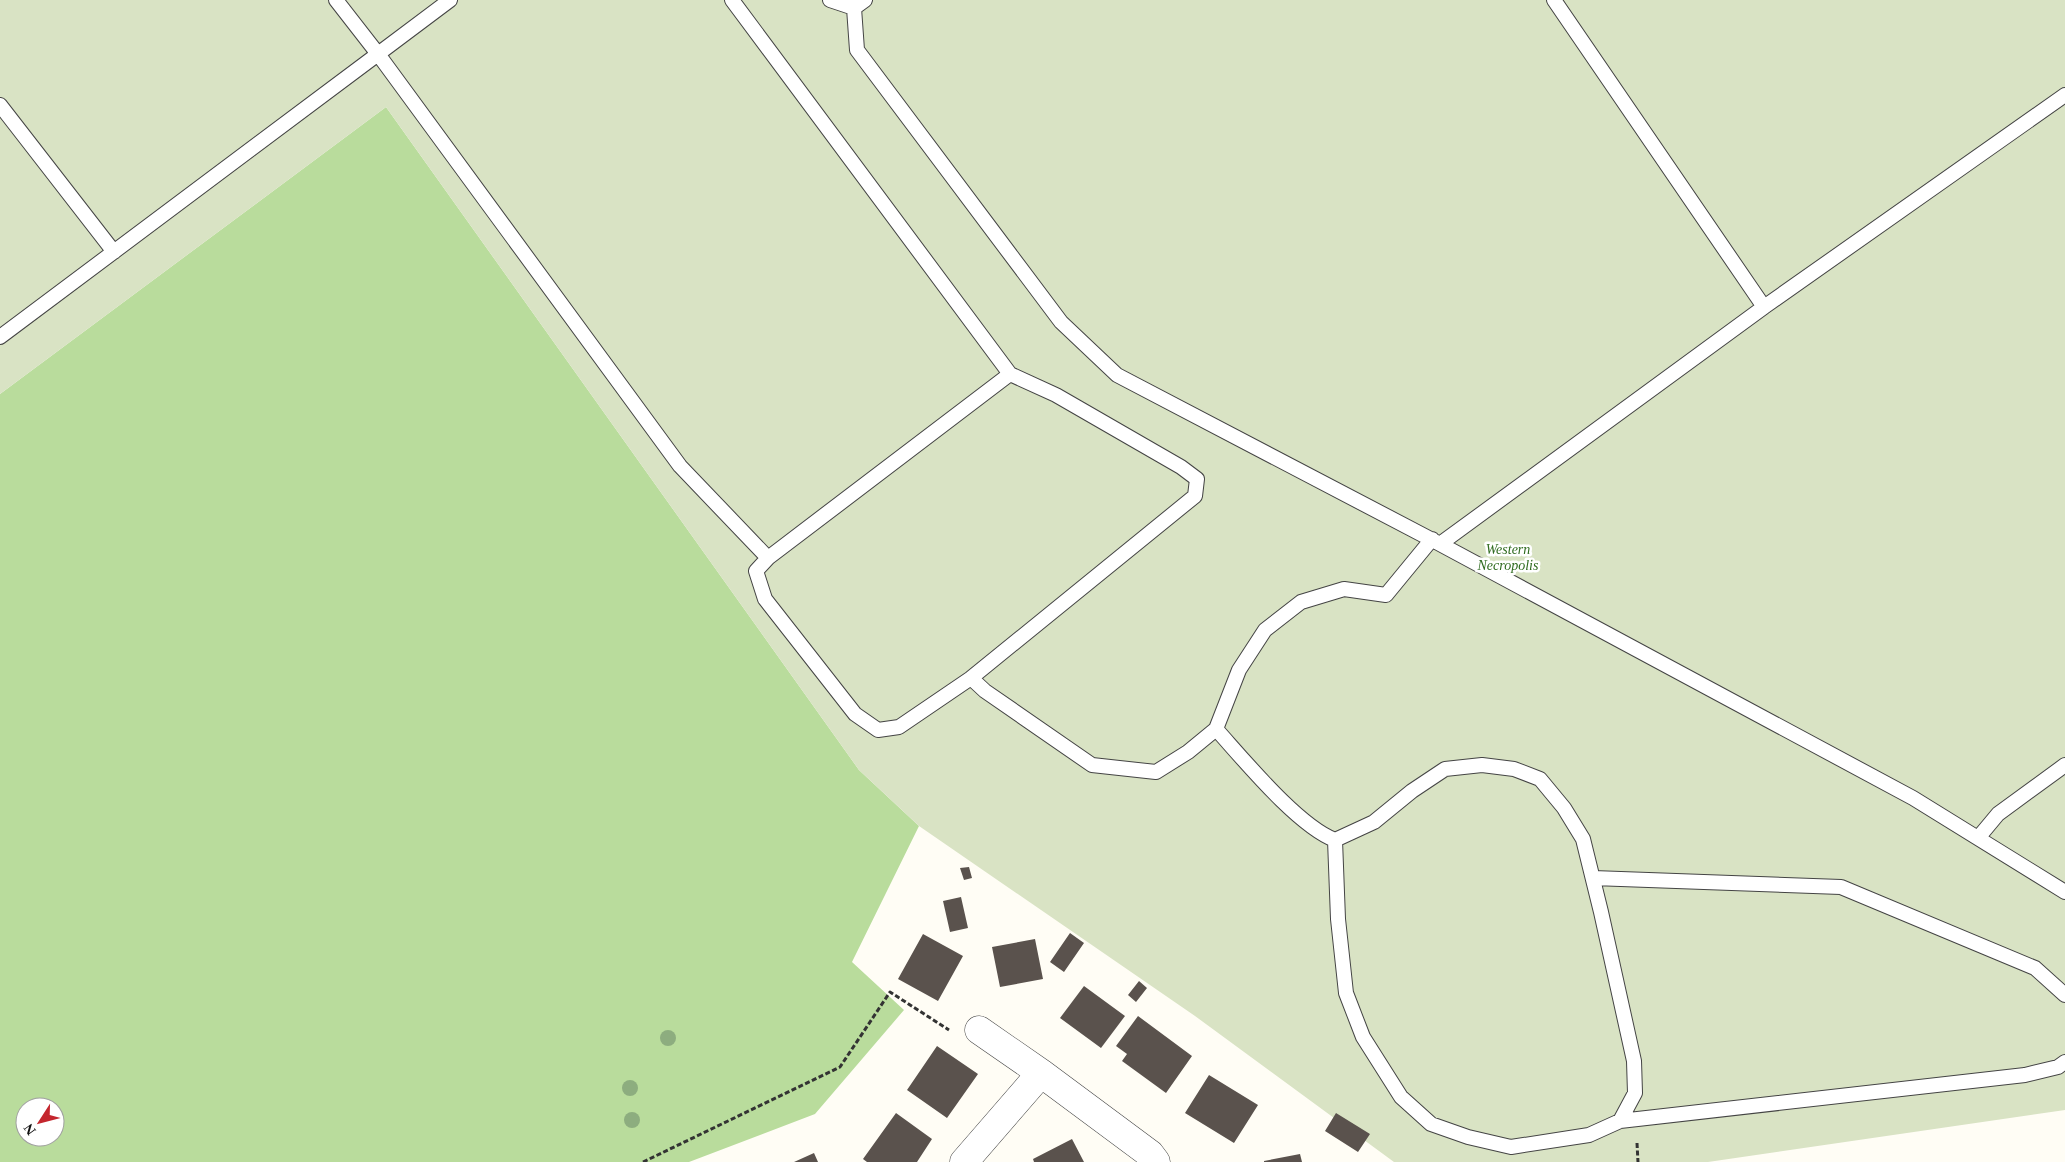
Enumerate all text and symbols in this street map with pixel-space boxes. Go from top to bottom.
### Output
park label: Western Necropolis [1477,542,1539,573]
north arrow [15,1097,65,1147]
text: N [21,1121,39,1138]

